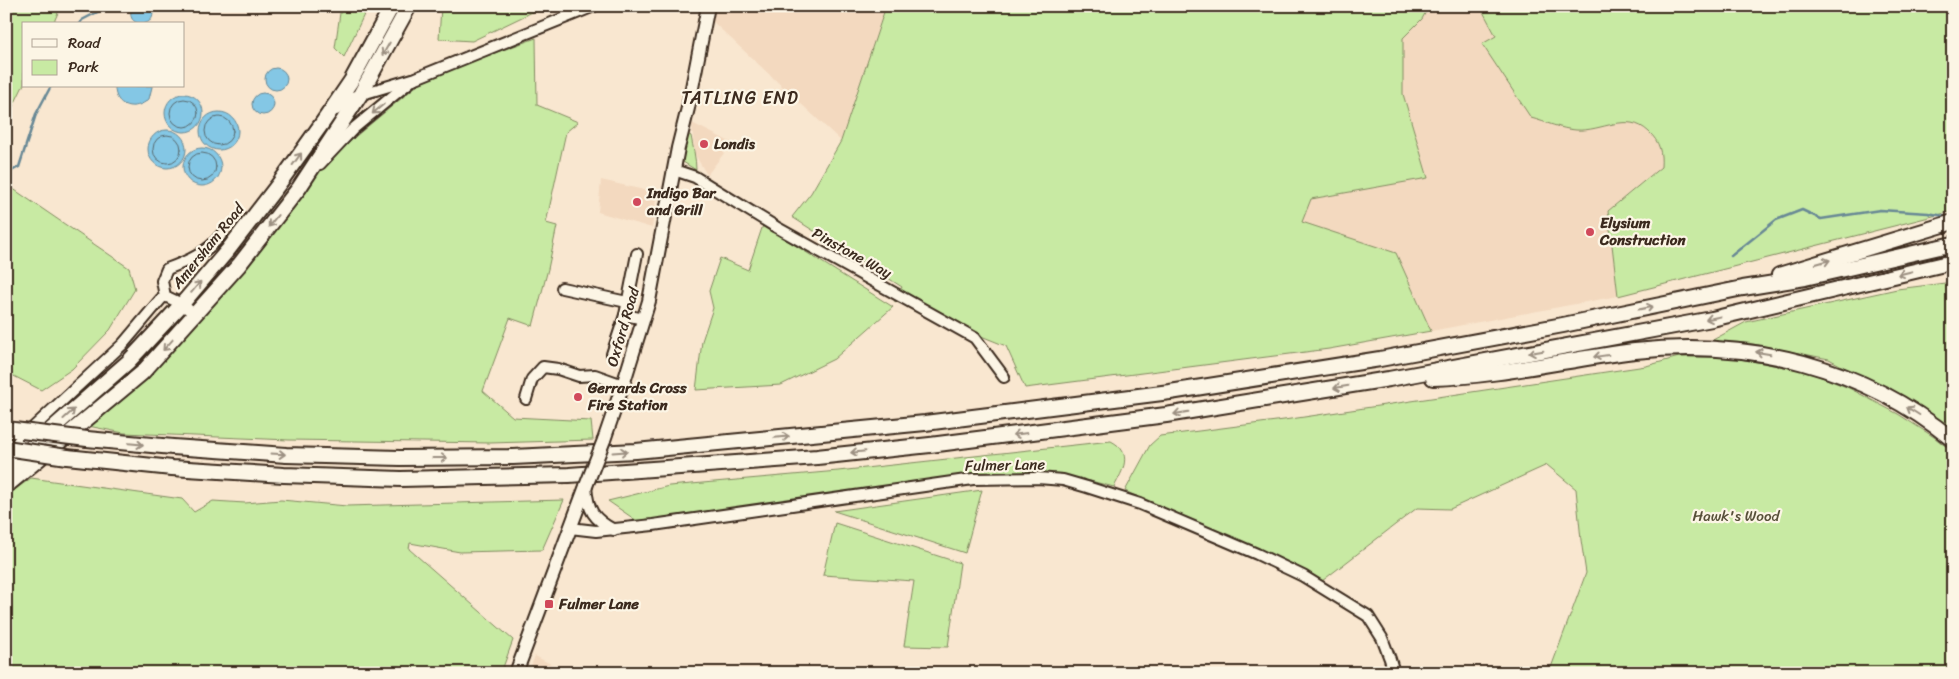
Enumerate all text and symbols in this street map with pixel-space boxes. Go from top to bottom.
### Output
legend [22,22,185,88]
text: Road [68,30,101,56]
one-way arrow [380,41,390,55]
text: Park [68,54,99,80]
district label: TATLING END [681,82,799,114]
one-way arrow [372,103,385,114]
place label: Londis [714,131,756,157]
marker: Londis [698,138,710,150]
one-way arrow [292,152,302,166]
place label: Indigo Bar and Grill [646,180,717,223]
marker: Indigo Bar and Grill [631,196,643,208]
street label: Amersham Road [164,197,252,295]
place label: Elysium Construction [1599,210,1686,253]
one-way arrow [267,214,278,227]
street label: Pinstone Way [807,220,897,286]
marker: Elysium Construction [1584,226,1596,238]
one-way arrow [1814,256,1830,266]
one-way arrow [1898,269,1914,278]
one-way arrow [190,281,201,294]
street label: Oxford Road [599,283,647,370]
one-way arrow [1637,303,1653,312]
one-way arrow [1705,314,1721,324]
one-way arrow [162,338,174,351]
one-way arrow [1529,348,1545,358]
one-way arrow [1755,348,1771,358]
one-way arrow [1593,351,1609,361]
place label: Gerrards Cross Fire Station [587,375,688,418]
one-way arrow [1334,382,1350,392]
marker: Gerrards Cross Fire Station [572,391,584,403]
one-way arrow [1907,406,1921,416]
one-way arrow [1173,408,1189,418]
one-way arrow [62,409,75,420]
one-way arrow [1012,429,1028,439]
one-way arrow [774,432,790,442]
one-way arrow [127,439,143,449]
one-way arrow [612,447,628,456]
one-way arrow [851,448,867,457]
one-way arrow [270,450,286,459]
street label: Fulmer Lane [965,451,1046,479]
one-way arrow [432,453,448,463]
park label: Hawk's Wood [1693,503,1781,529]
place label: Fulmer Lane [558,591,639,617]
marker: Fulmer Lane [543,598,555,610]

